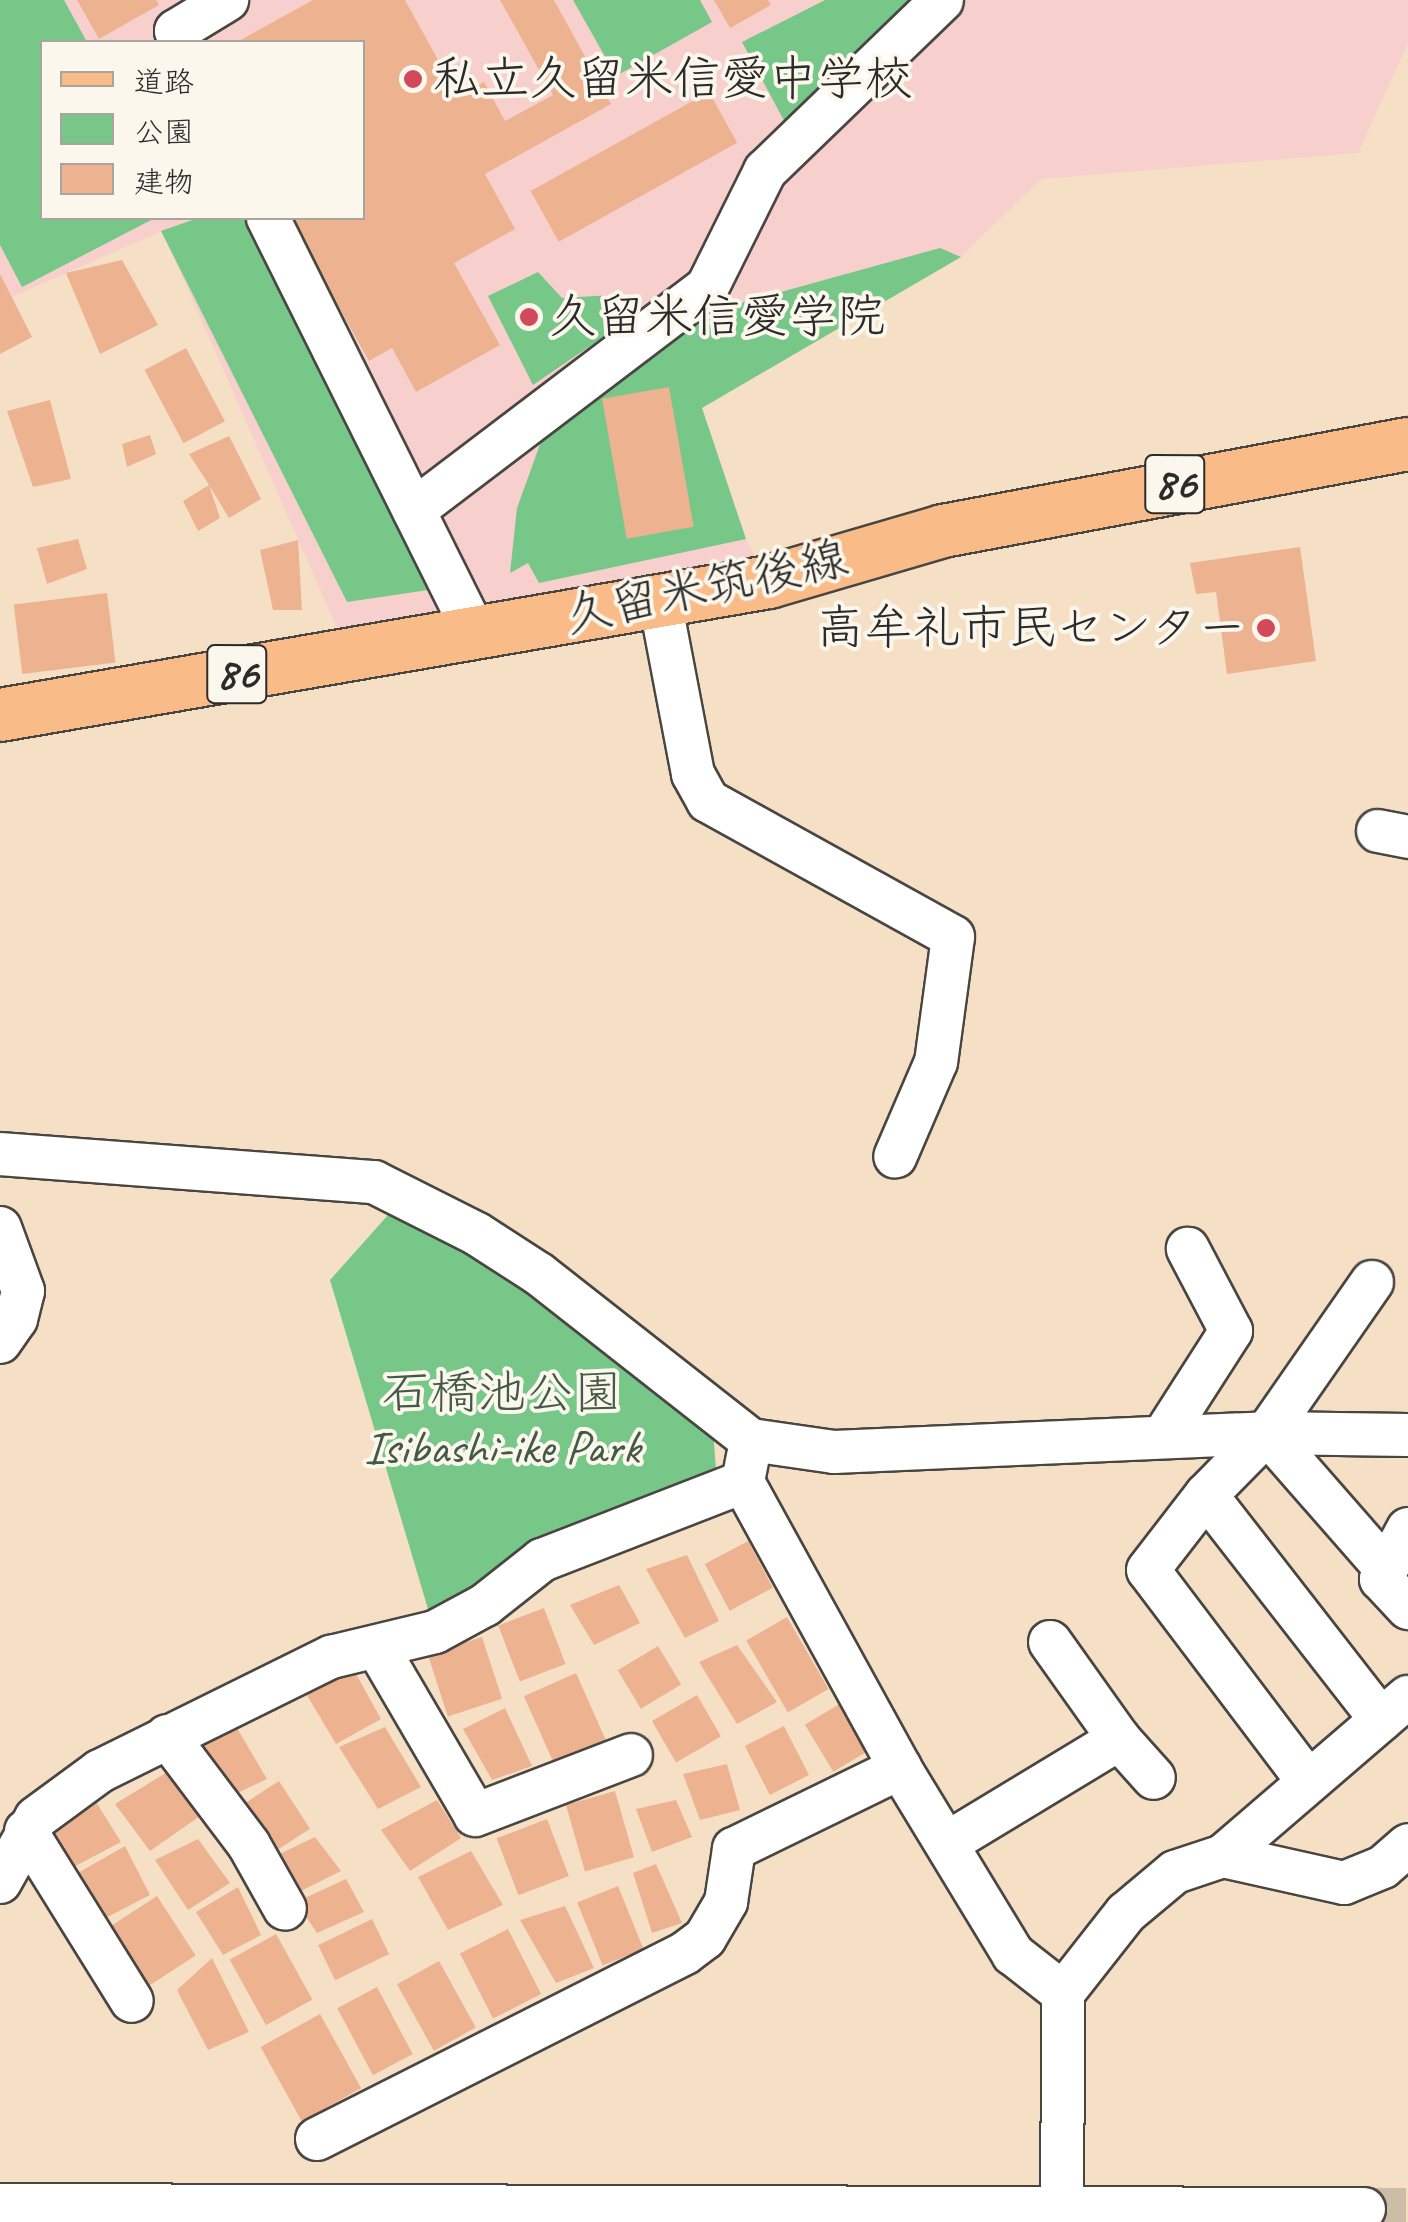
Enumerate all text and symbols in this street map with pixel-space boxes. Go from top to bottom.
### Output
legend [40,40,365,220]
place label: 私立久留米信愛中学校 [433,50,913,108]
text: 道路 [134,63,194,101]
marker: 私立久留米信愛中学校 [402,68,424,90]
text: 公園 [134,113,194,151]
text: 建物 [134,163,194,201]
place label: 久留米信愛学院 [549,288,885,346]
marker: 久留米信愛学院 [518,306,540,328]
road number: 86 [1142,444,1208,524]
street label: 久留米筑後線 [559,529,853,645]
place label: 高牟礼市民センター [814,599,1246,657]
marker: 高牟礼市民センター [1255,617,1277,639]
road number: 86 [204,634,270,714]
park label: 石橋池公園 Isibashi-ike Park [363,1363,641,1476]

